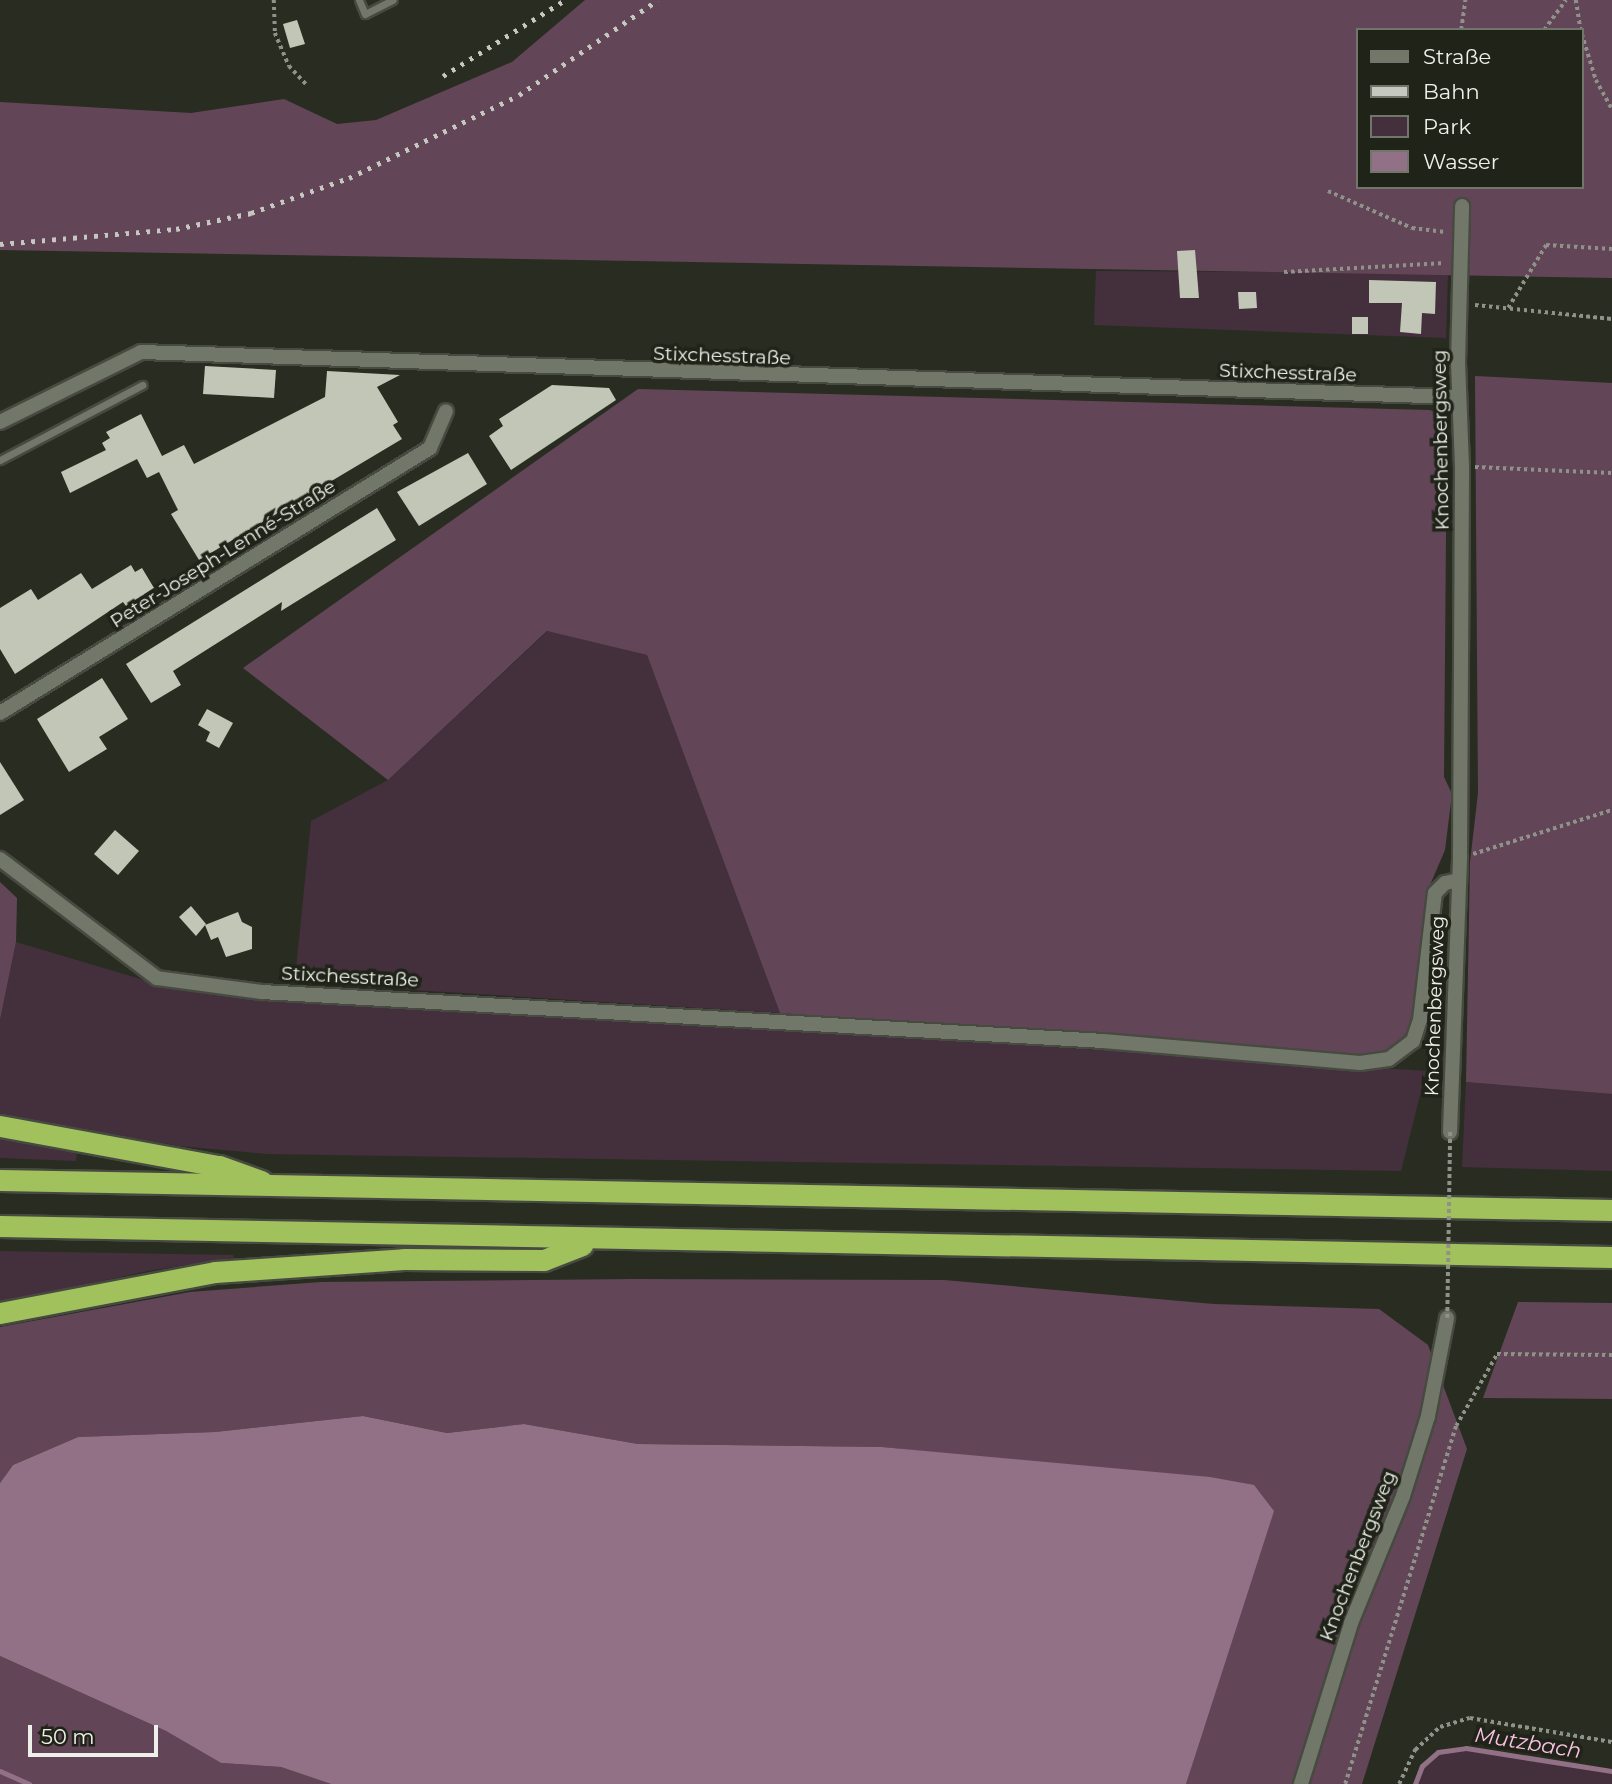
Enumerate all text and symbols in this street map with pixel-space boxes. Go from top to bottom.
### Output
legend [1356,28,1584,189]
text: Straße [1423,44,1491,69]
text: Bahn [1423,79,1480,104]
text: Park [1423,114,1471,139]
text: Wasser [1423,149,1499,174]
street label: Stixchesstraße [653,342,791,370]
street label: Knochenbergsweg [1428,350,1454,530]
street label: Stixchesstraße [1219,359,1357,387]
street label: Peter-Joseph-Lenné-Straße [106,475,340,633]
street label: Knochenbergsweg [1420,915,1450,1097]
street label: Stixchesstraße [281,962,419,992]
street label: Knochenbergsweg [1315,1468,1401,1644]
scale bar [32,1710,161,1754]
water label: Mutzbach [1473,1722,1583,1764]
text: 50 m [41,1724,95,1749]

